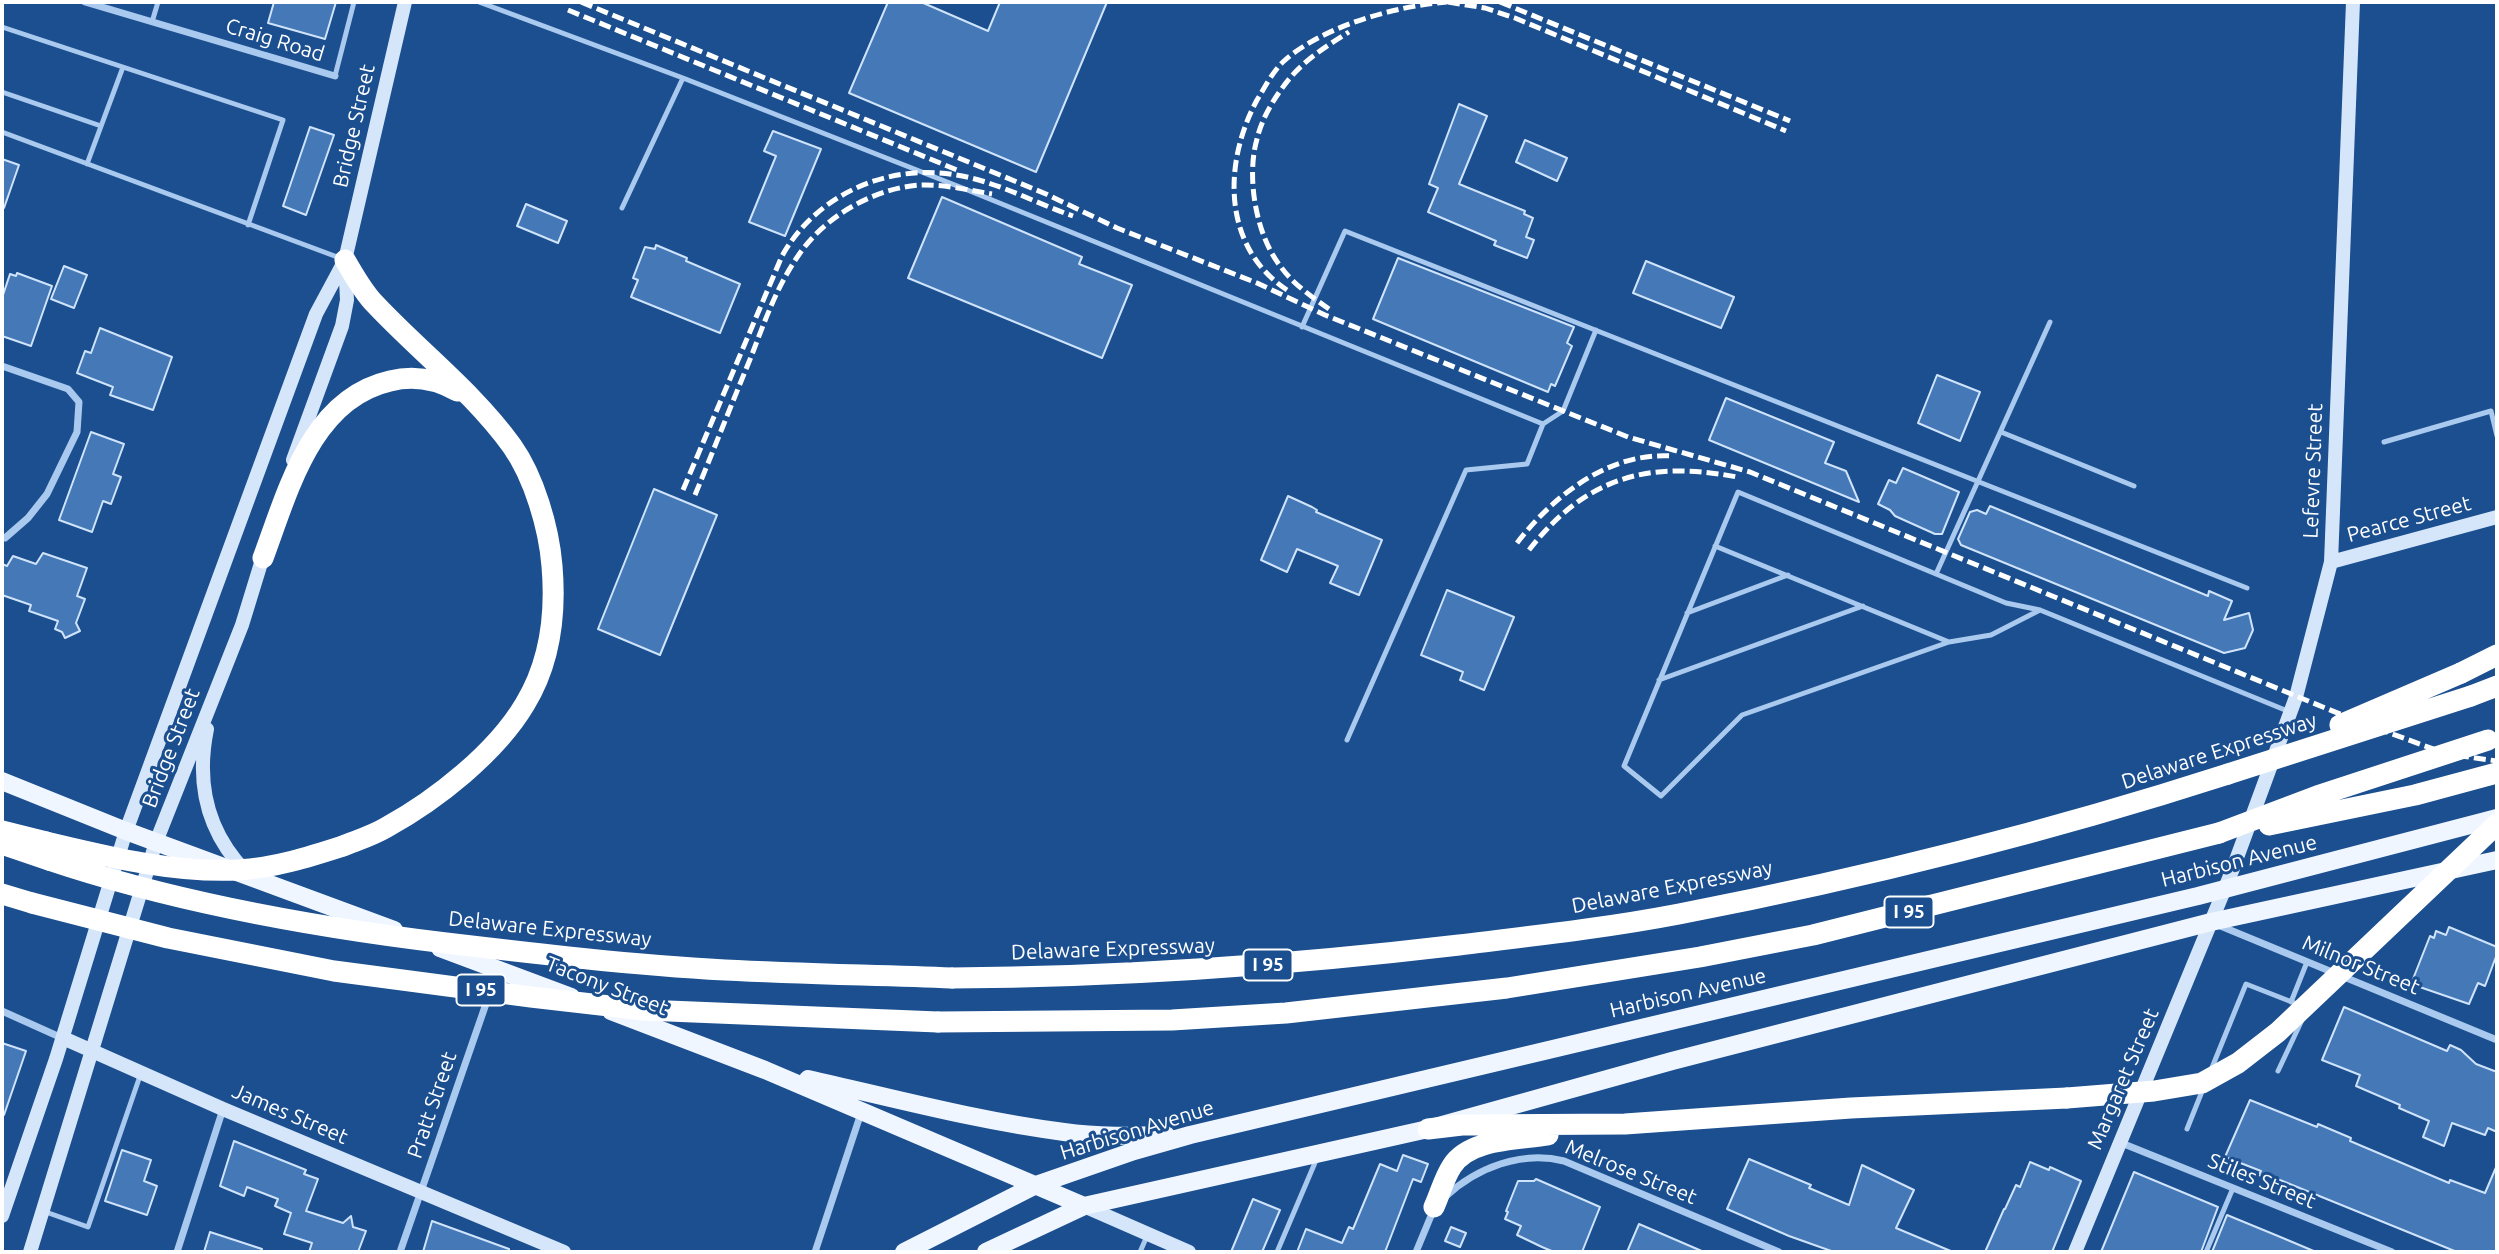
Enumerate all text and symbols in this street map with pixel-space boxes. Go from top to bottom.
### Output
street label: Craig Road [223,13,327,67]
street label: Bridge Street [328,62,380,190]
street label: Lefevre Street [2298,403,2328,539]
street label: Pearce Street [2344,490,2474,548]
street label: Bridge Street [137,685,205,811]
street label: Delaware Expressway [2118,708,2320,794]
street label: Harbison Avenue [2158,829,2320,893]
street label: Delaware Expressway [1569,855,1775,919]
road number: I 95 [1884,896,1934,928]
street label: Delaware Expressway [447,906,653,952]
street label: Milnor Street [2299,930,2423,1000]
street label: Delaware Expressway [1011,933,1215,965]
road number: I 95 [1244,950,1292,981]
street label: Tacony Street [542,951,672,1021]
street label: Harbison Avenue [1607,963,1769,1023]
road number: I 95 [456,974,505,1006]
street label: Margaret Street [2082,1005,2164,1153]
street label: Pratt Street [402,1048,462,1162]
street label: James Street [228,1078,352,1150]
street label: Harbison Avenue [1057,1095,1217,1165]
street label: Melrose Street [1562,1134,1700,1210]
street label: Stiles Street [2204,1148,2320,1214]

